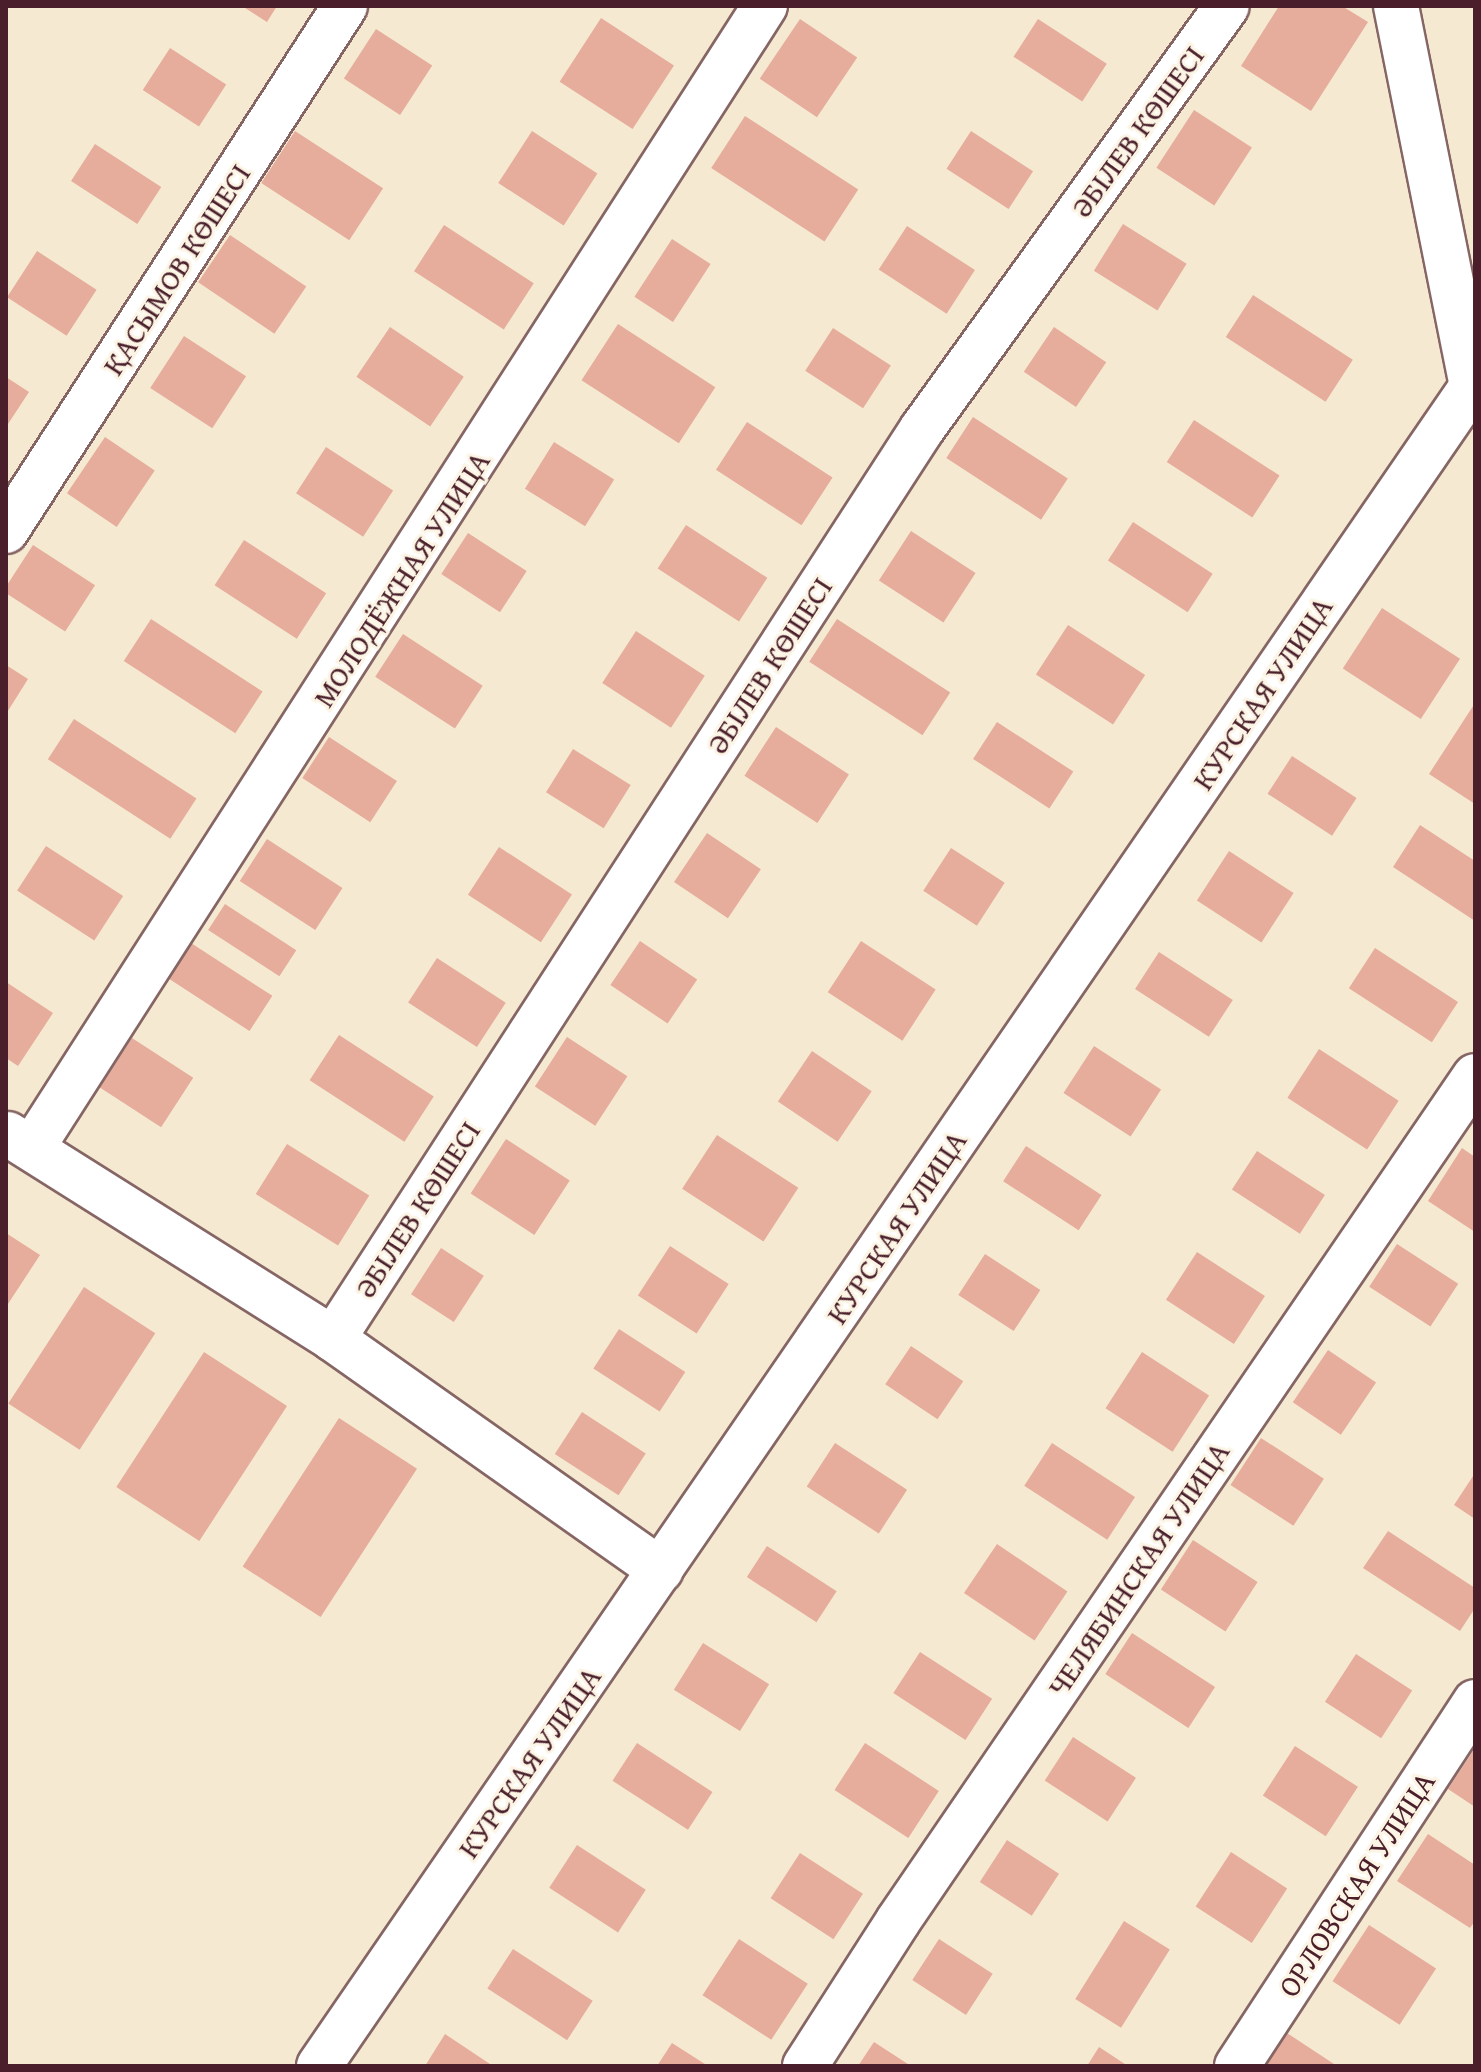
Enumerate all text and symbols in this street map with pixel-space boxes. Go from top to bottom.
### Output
street label: ӘБІЛЕВ КӨШЕСІ [1063,38,1211,224]
street label: ҚАСЫМОВ КӨШЕСІ [94,157,258,381]
street label: МОЛОДЁЖНАЯ УЛИЦА [305,444,497,714]
street label: ӘБІЛЕВ КӨШЕСІ [699,570,839,760]
street label: КУРСКАЯ УЛИЦА [1184,590,1340,796]
street label: ӘБІЛЕВ КӨШЕСІ [347,1114,487,1304]
street label: КУРСКАЯ УЛИЦА [818,1124,974,1330]
street label: ЧЕЛЯБИНСКАЯ УЛИЦА [1039,1435,1237,1703]
street label: КУРСКАЯ УЛИЦА [450,1659,608,1865]
street label: ОРЛОВСКАЯ УЛИЦА [1270,1765,1442,2003]

